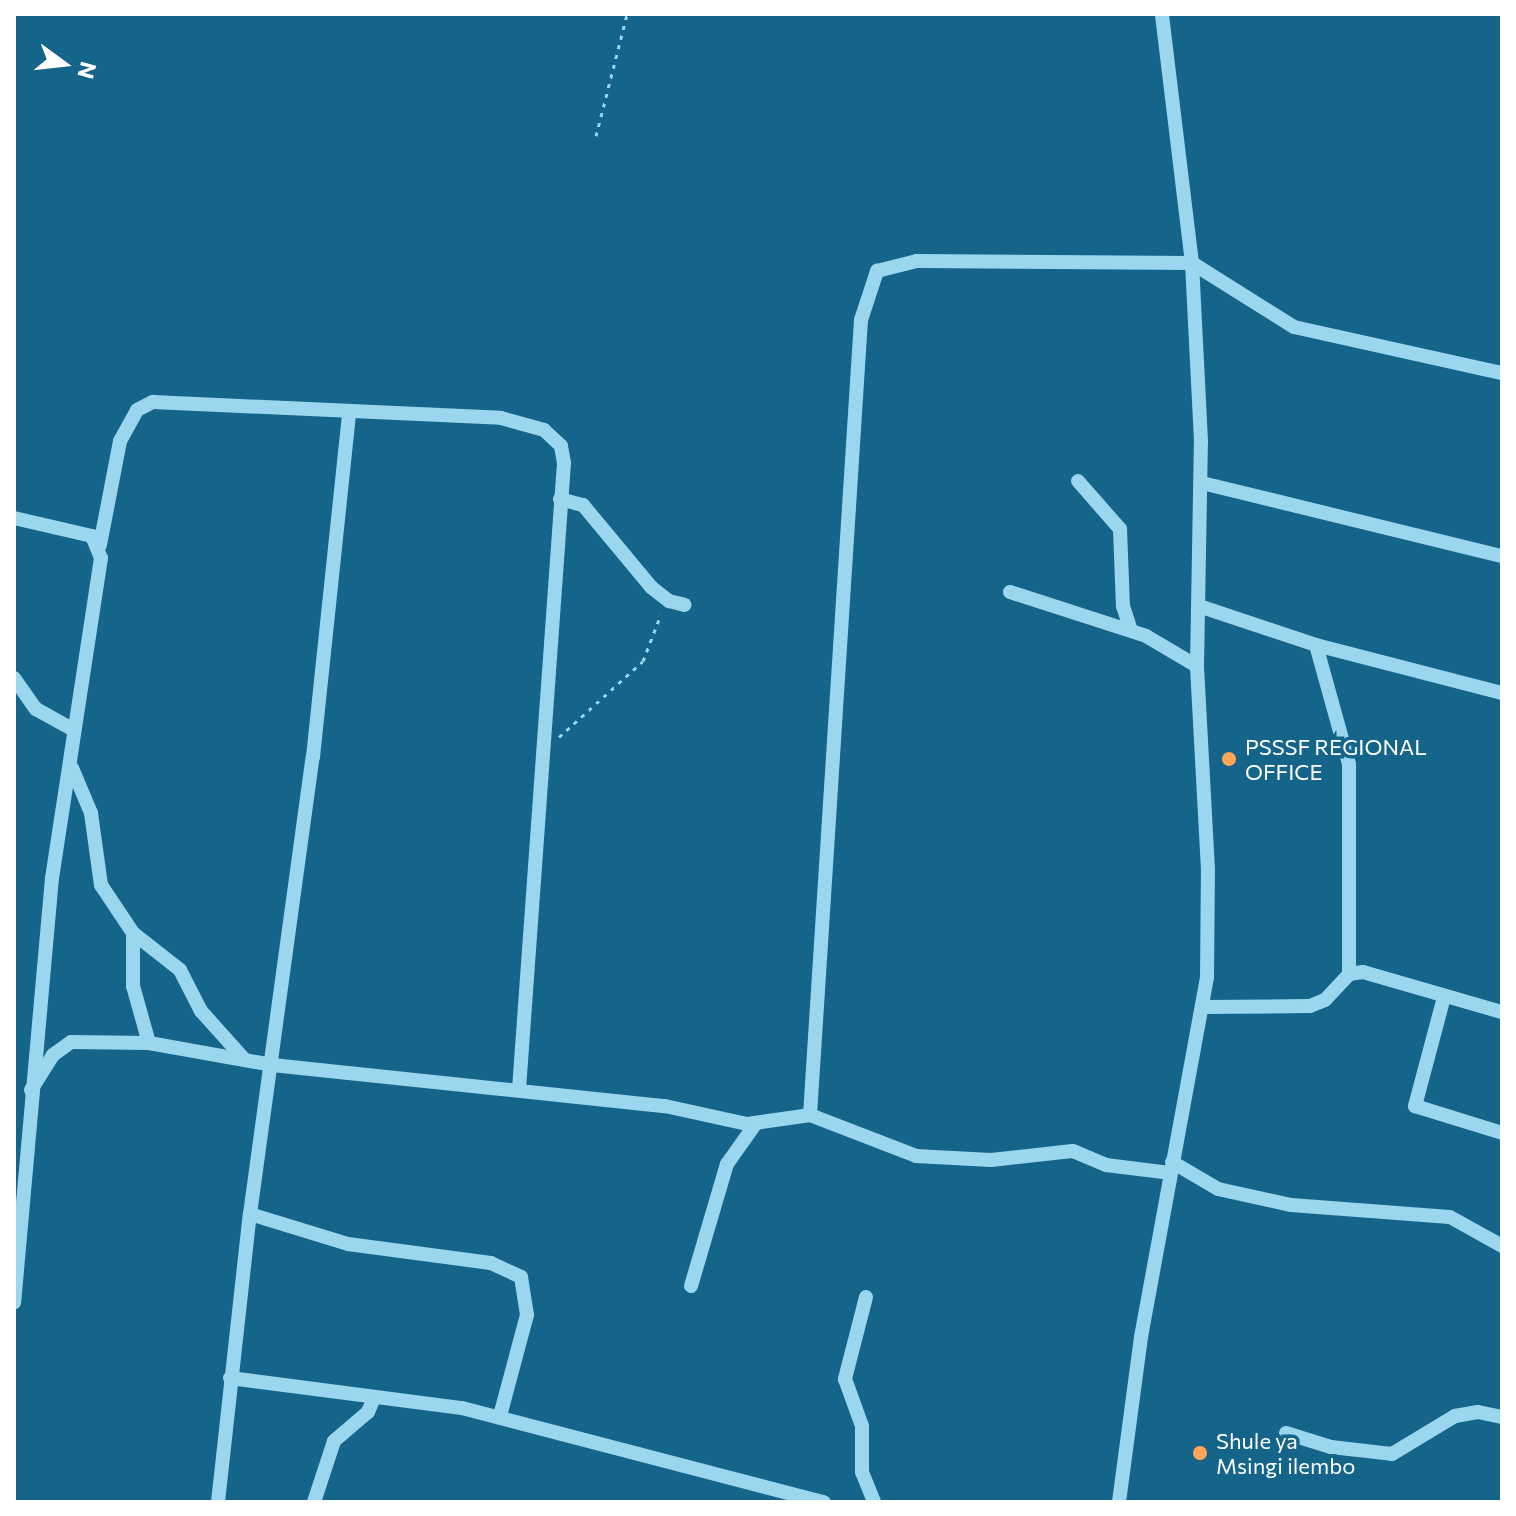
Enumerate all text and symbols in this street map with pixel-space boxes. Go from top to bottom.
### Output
north arrow [24,24,104,104]
text: N [72,59,103,82]
place label: PSSSF REGIONAL OFFICE [1245,733,1427,784]
marker: PSSSF REGIONAL OFFICE [1220,750,1238,768]
place label: Shule ya Msingi ilembo [1216,1427,1355,1478]
marker: Shule ya Msingi ilembo [1191,1444,1209,1462]

